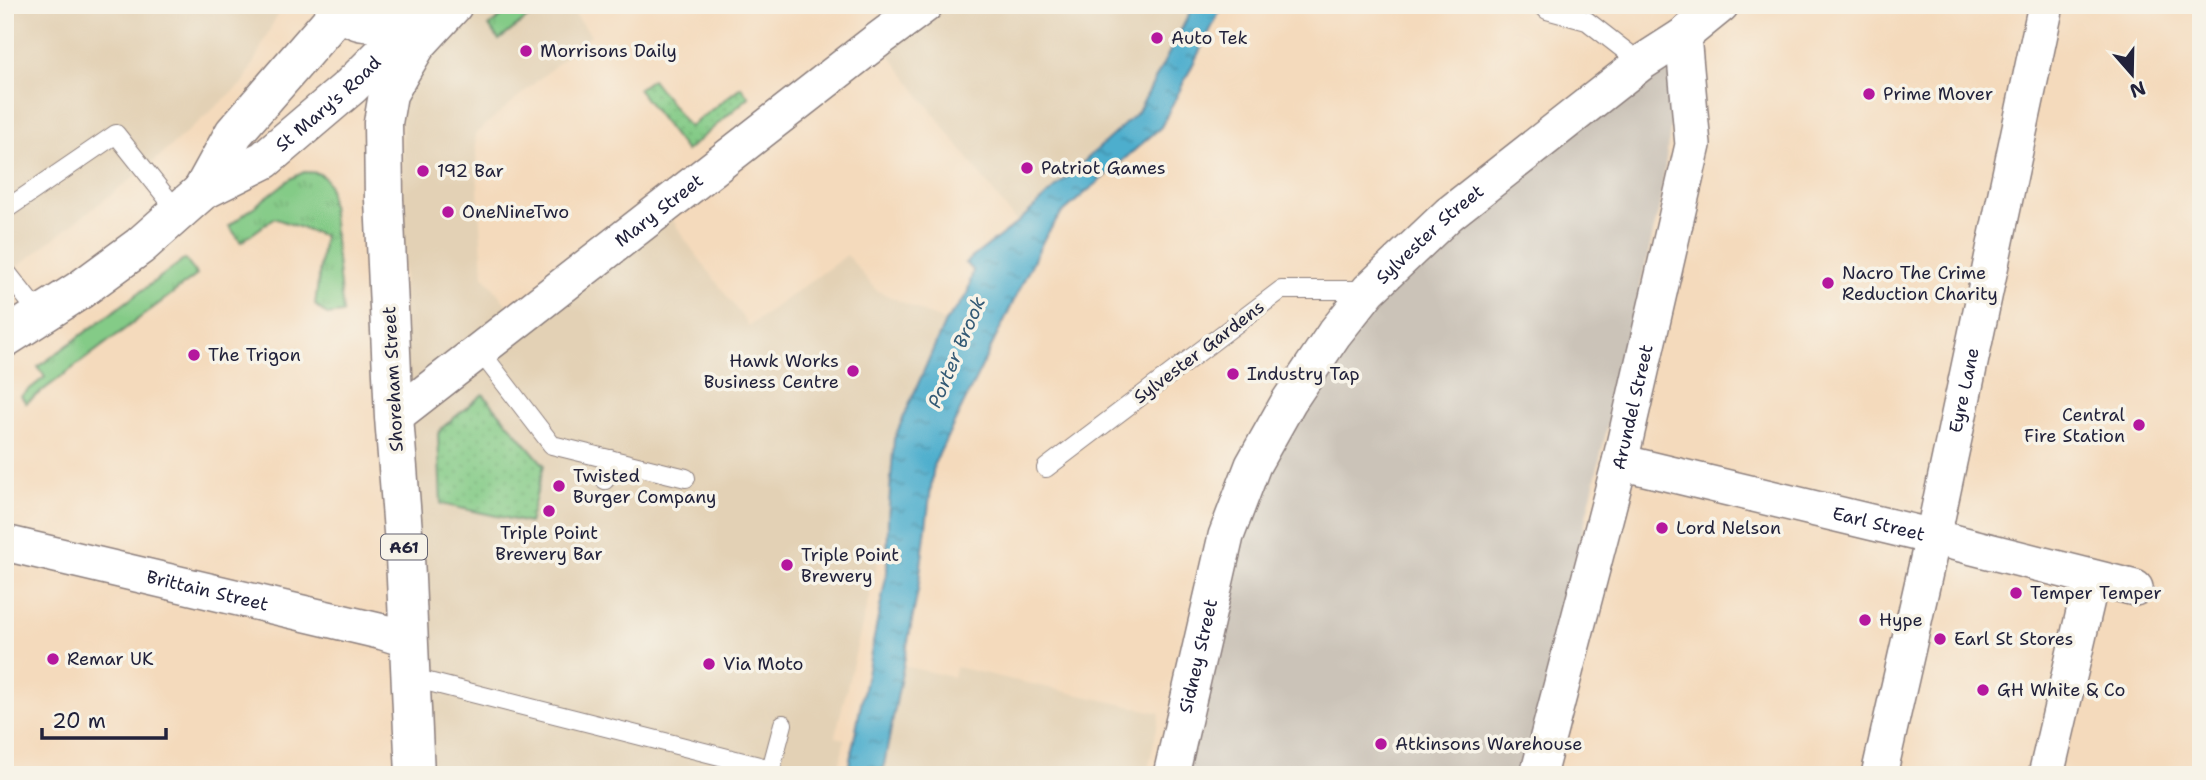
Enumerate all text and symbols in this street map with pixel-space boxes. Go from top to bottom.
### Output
place label: Auto Tek [1171,26,1248,50]
marker: Auto Tek [1149,30,1165,46]
north arrow [2098,38,2168,108]
place label: Morrisons Daily [540,39,677,63]
marker: Morrisons Daily [518,43,534,59]
street label: St Mary's Road [270,51,386,157]
text: N [2126,75,2149,104]
place label: Prime Mover [1883,82,1993,106]
marker: Prime Mover [1861,86,1877,102]
place label: Patriot Games [1041,156,1166,180]
place label: 192 Bar [437,159,504,183]
marker: Patriot Games [1019,160,1035,176]
marker: 192 Bar [415,163,431,179]
street label: Mary Street [610,169,708,252]
street label: Sylvester Street [1371,179,1489,289]
place label: OneNineTwo [462,200,569,224]
marker: OneNineTwo [440,204,456,220]
place label: Nacro The Crime Reduction Charity [1842,261,1998,306]
marker: Nacro The Crime Reduction Charity [1820,275,1836,291]
water label: Porter Brook [922,293,991,412]
street label: Sylvester Gardens [1129,295,1269,409]
street label: Shoreham Street [377,305,409,452]
street label: Arundel Street [1606,342,1659,472]
place label: The Trigon [208,343,301,367]
street label: Eyre Lane [1943,346,1985,435]
marker: The Trigon [186,347,202,363]
place label: Hawk Works Business Centre [704,349,839,394]
place label: Industry Tap [1247,362,1360,386]
marker: Hawk Works Business Centre [845,363,861,379]
marker: Industry Tap [1225,366,1241,382]
place label: Central Fire Station [2024,403,2126,448]
marker: Central Fire Station [2131,417,2147,433]
place label: Twisted Burger Company [573,464,716,509]
marker: Twisted Burger Company [551,478,567,494]
street label: Earl Street [1830,501,1927,547]
marker: Triple Point Brewery Bar [541,503,557,519]
place label: Lord Nelson [1676,516,1781,540]
marker: Lord Nelson [1654,520,1670,536]
place label: Triple Point Brewery Bar [495,521,603,566]
road number: A61 [381,534,427,560]
place label: Triple Point Brewery [801,543,899,588]
marker: Triple Point Brewery [779,557,795,573]
street label: Brittain Street [144,565,271,617]
place label: Temper Temper [2030,581,2162,605]
marker: Temper Temper [2008,585,2024,601]
street label: Sidney Street [1174,596,1223,716]
place label: Hype [1879,608,1923,632]
marker: Hype [1857,612,1873,628]
place label: Earl St Stores [1954,627,2074,651]
marker: Earl St Stores [1932,631,1948,647]
place label: Remar UK [67,647,154,671]
marker: Remar UK [45,651,61,667]
place label: Via Moto [723,652,803,676]
marker: Via Moto [701,656,717,672]
place label: GH White & Co [1997,678,2125,702]
marker: GH White & Co [1975,682,1991,698]
scale bar [42,696,166,740]
text: 20 m [52,707,106,735]
place label: Atkinsons Warehouse [1395,732,1583,756]
marker: Atkinsons Warehouse [1373,736,1389,752]

